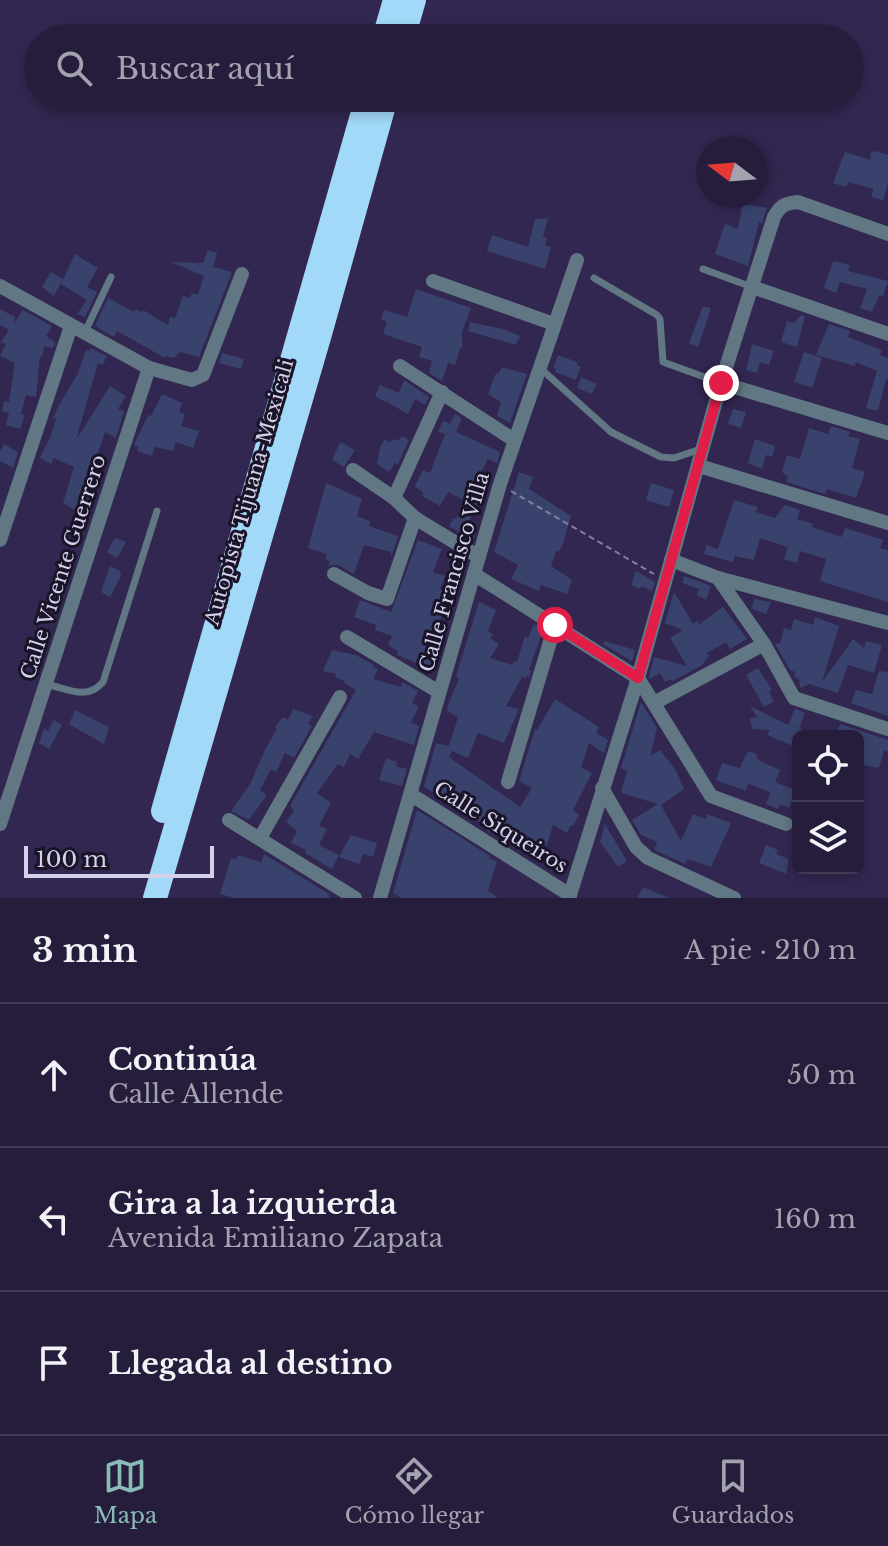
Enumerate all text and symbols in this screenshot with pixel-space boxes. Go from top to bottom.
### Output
search box [24,24,864,112]
icon: search [52,46,96,90]
text: Buscar aquí [116,50,294,87]
north arrow [696,136,768,208]
street label: Autopista Tijuana-Mexicali [199,356,299,629]
route end [703,365,739,401]
street label: Calle Vicente Guerrero [15,452,111,682]
street label: Calle Francisco Villa [414,468,494,675]
route start [537,607,573,643]
map controls [792,730,864,874]
button: locate [792,730,864,802]
street label: Calle Siqueiros [430,776,572,878]
button: layers [792,802,864,874]
scale bar [24,842,214,878]
text: 100 m [36,846,107,873]
text: 3 min [32,929,137,971]
text: A pie · 210 m [684,934,856,966]
text: Continúa [108,1041,257,1078]
icon: ahead [32,1053,76,1097]
text: 50 m [787,1059,856,1091]
text: Calle Allende [108,1078,284,1110]
text: Gira a la izquierda [108,1185,397,1222]
icon: left [32,1197,76,1241]
text: 160 m [774,1203,856,1235]
text: Avenida Emiliano Zapata [108,1222,443,1254]
icon: arrive [32,1341,76,1385]
text: Llegada al destino [108,1345,393,1382]
tab: Mapa [94,1454,157,1529]
tab: Cómo llegar [345,1454,484,1529]
tab: Guardados [672,1454,794,1529]

